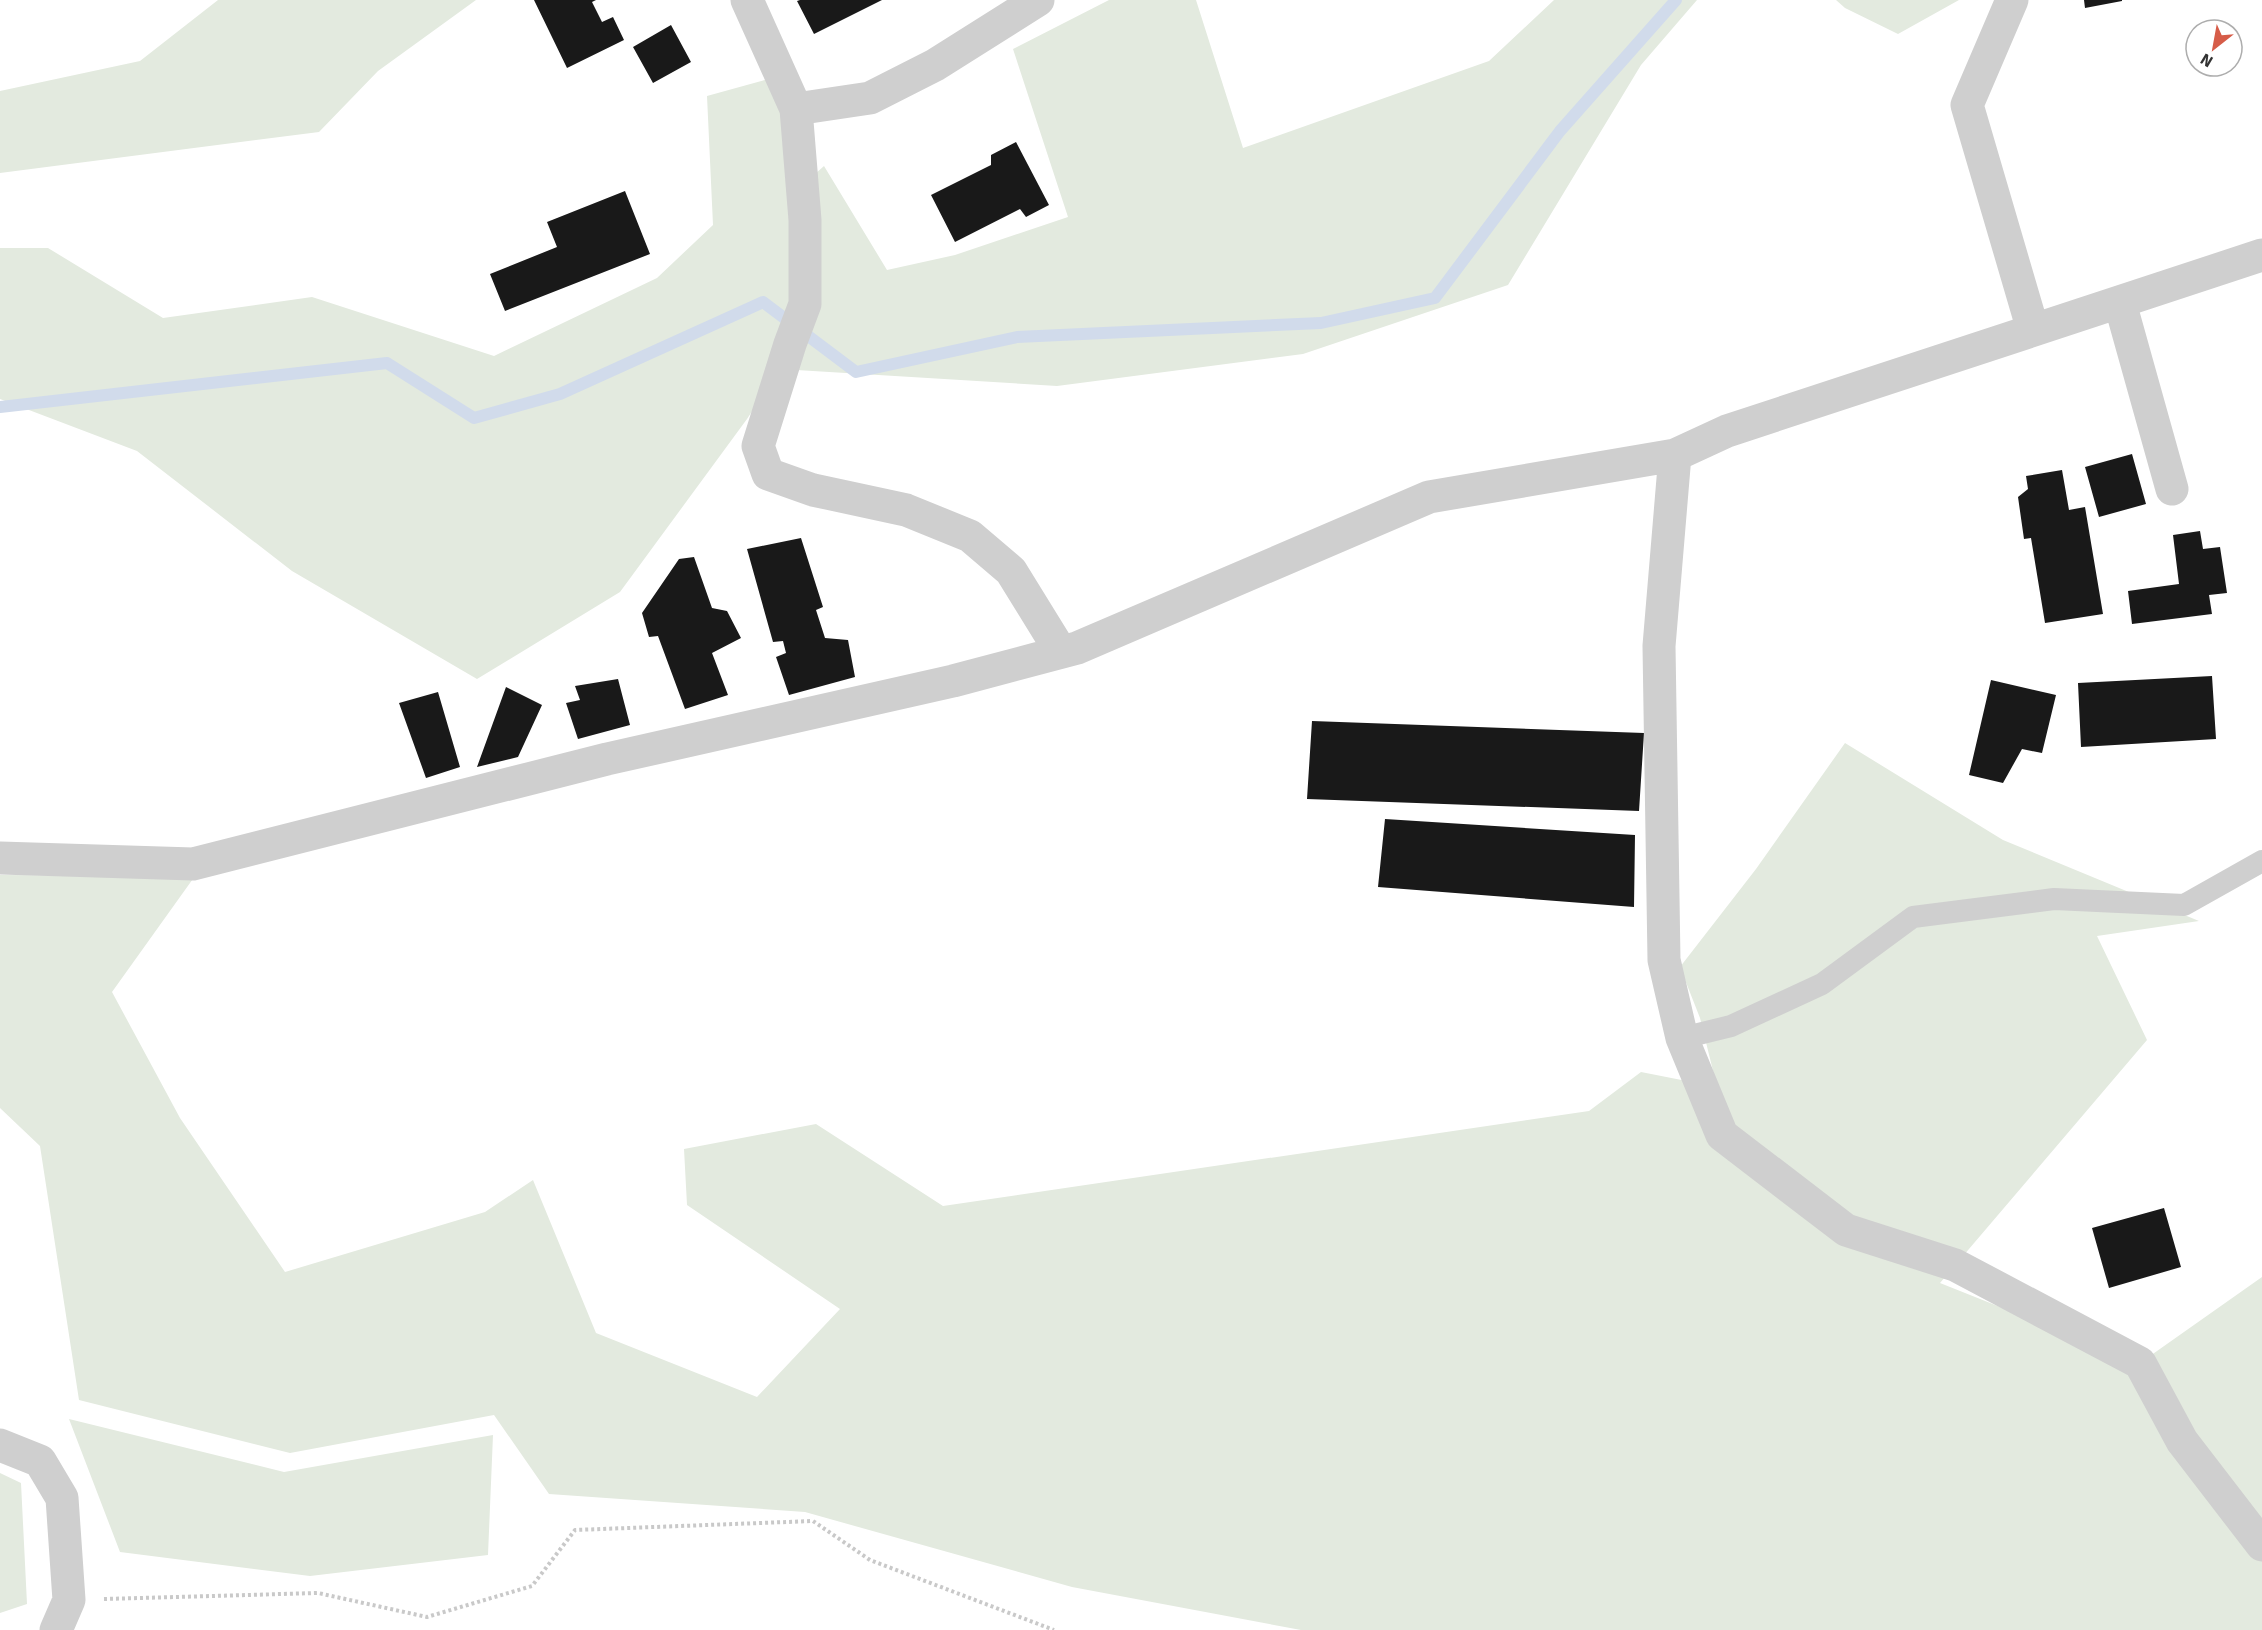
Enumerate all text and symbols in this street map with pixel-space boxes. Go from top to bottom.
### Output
north arrow [2184,18,2244,78]
text: N [2197,49,2217,71]

